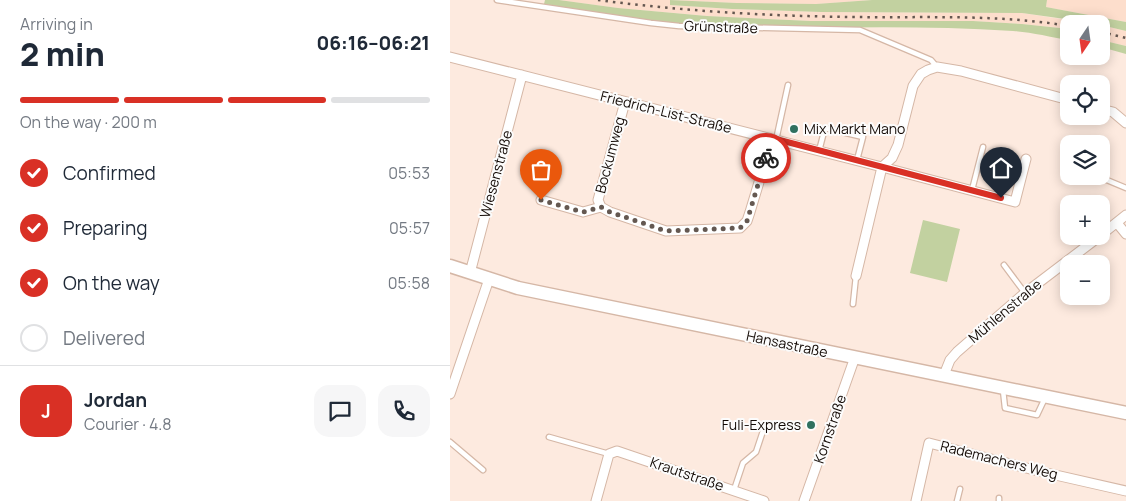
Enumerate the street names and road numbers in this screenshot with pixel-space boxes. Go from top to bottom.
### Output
street label: Grünstraße [684,16,758,37]
street label: Friedrich-List-Straße [598,86,734,137]
street label: Bockumweg [590,114,629,195]
street label: Wiesenstraße [475,128,516,220]
street label: Mühlenstraße [964,274,1045,347]
street label: Hansastraße [745,326,830,361]
street label: Kornstraße [809,392,850,466]
street label: Rademachers Weg [938,436,1060,483]
street label: Krautstraße [648,452,727,495]

